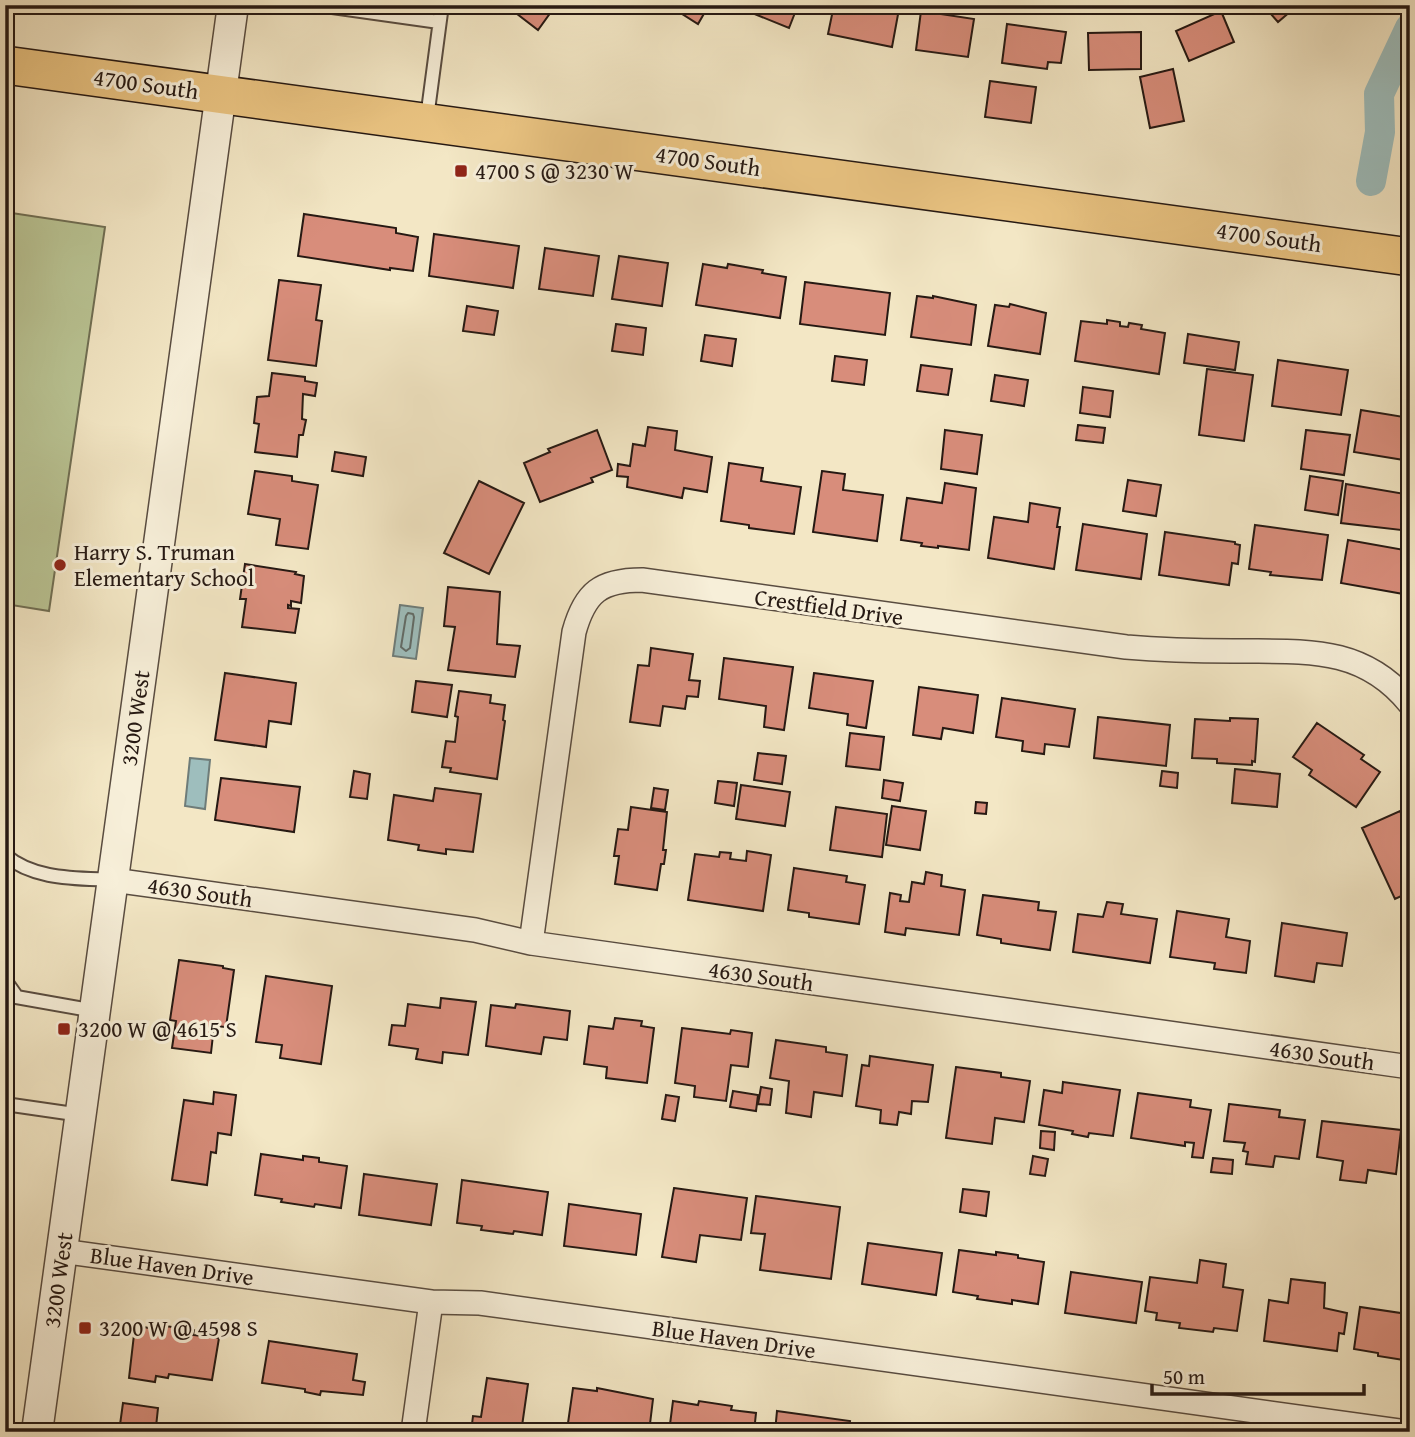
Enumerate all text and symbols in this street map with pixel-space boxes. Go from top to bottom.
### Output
street label: 4700 South [91,60,201,107]
street label: 4700 South [653,137,763,184]
place label: 4700 S @ 3230 W [475,154,634,187]
marker: 4700 S @ 3230 W [453,163,469,179]
street label: 4700 South [1214,213,1324,260]
place label: Harry S. Truman Elementary School [74,535,254,594]
marker: Harry S. Truman Elementary School [52,557,68,573]
street label: Crestfield Drive [753,580,905,633]
street label: 3200 West [111,668,158,768]
street label: 4630 South [145,868,255,915]
street label: 4630 South [706,952,816,999]
place label: 3200 W @ 4615 S [78,1012,237,1045]
marker: 3200 W @ 4615 S [56,1021,72,1037]
street label: 4630 South [1267,1031,1377,1078]
street label: 3200 West [34,1230,81,1330]
street label: Blue Haven Drive [88,1238,256,1293]
place label: 3200 W @ 4598 S [99,1311,258,1344]
street label: Blue Haven Drive [650,1311,818,1366]
marker: 3200 W @ 4598 S [77,1320,93,1336]
scale bar [1152,1353,1364,1397]
text: 50 m [1163,1361,1205,1392]

